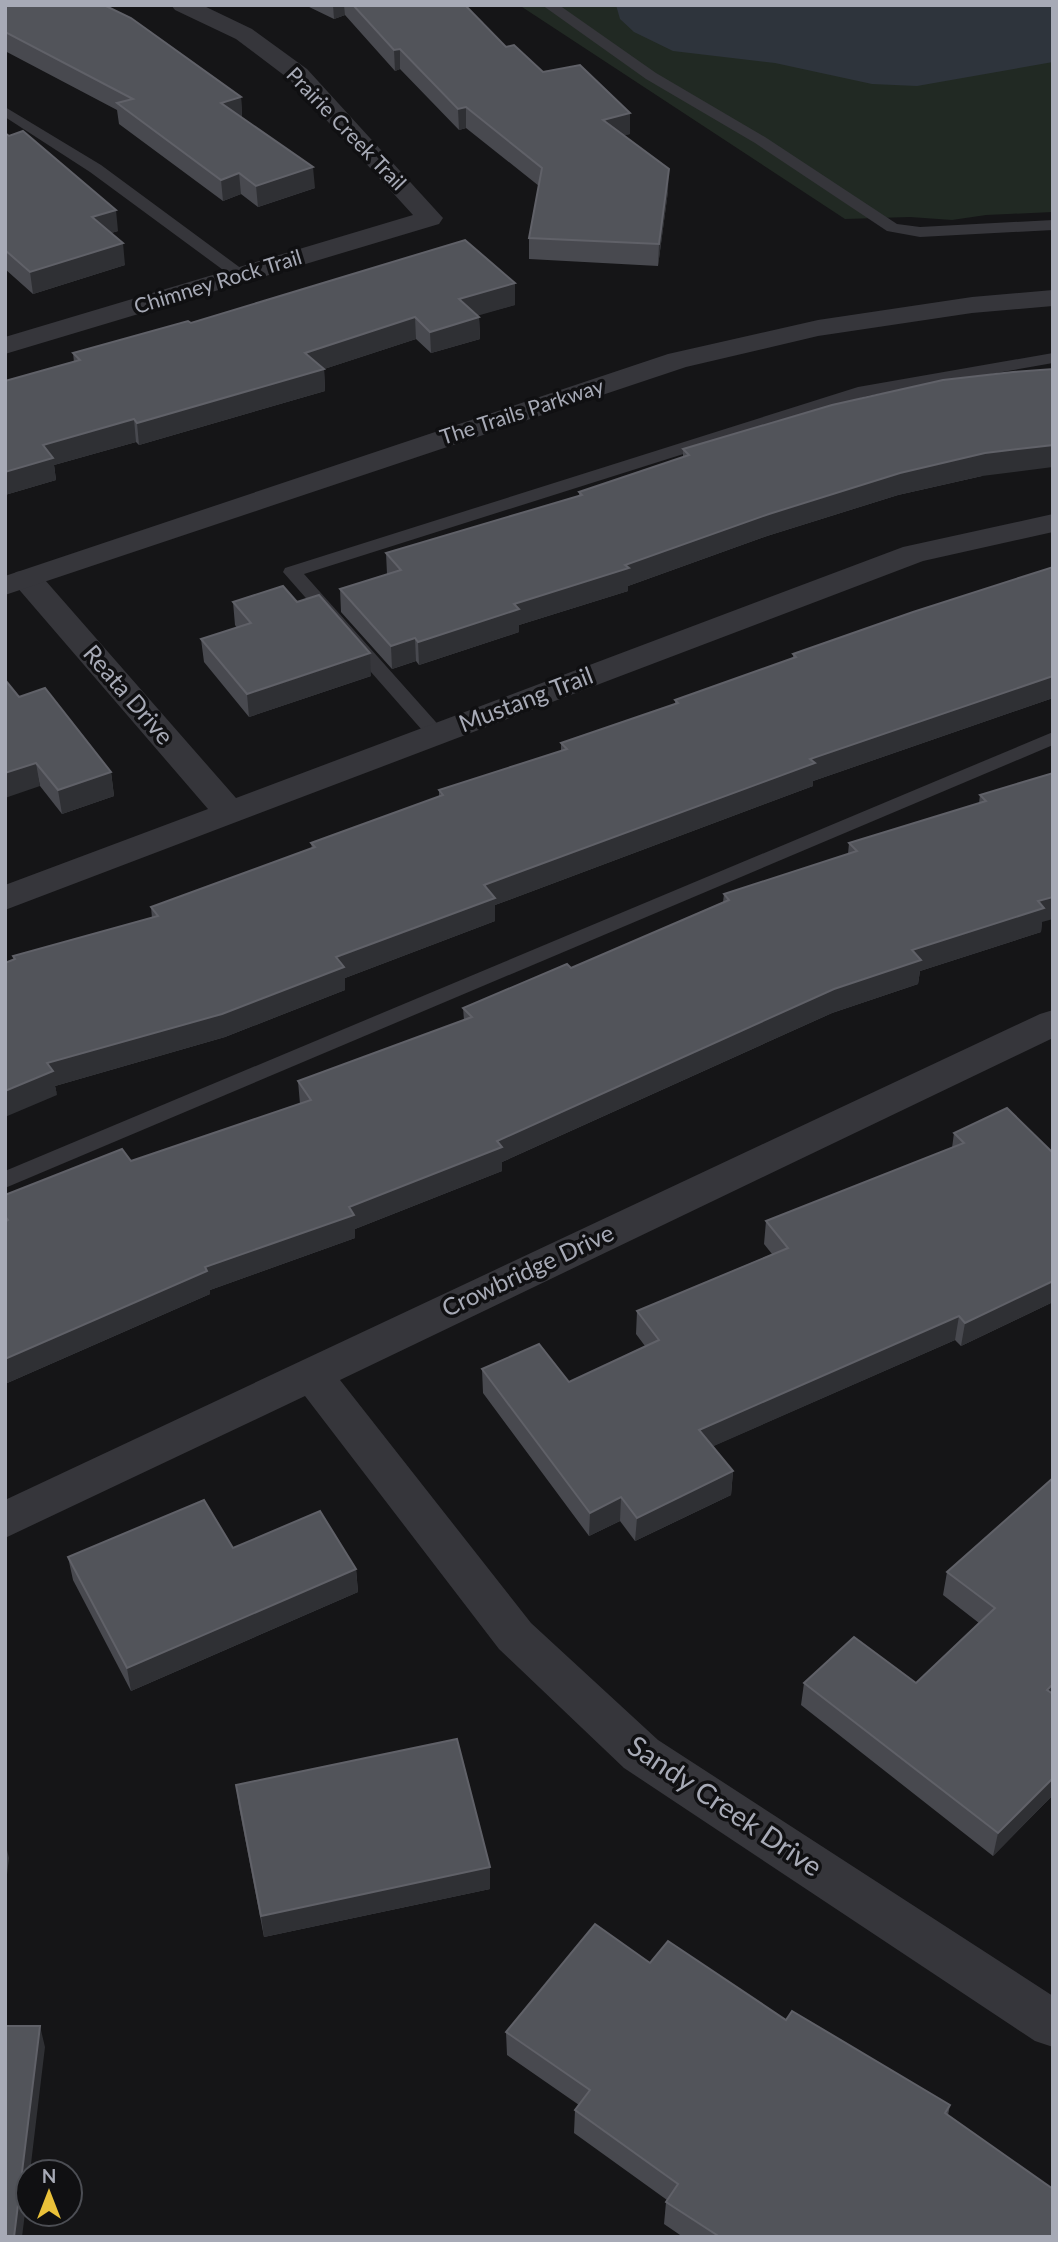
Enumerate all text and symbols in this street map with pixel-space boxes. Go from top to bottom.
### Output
street label: Prairie Creek Trail [282,61,412,195]
street label: Chimney Rock Trail [131,243,304,318]
street label: The Trails Parkway [437,372,607,449]
street label: Reata Drive [78,638,180,750]
street label: Mustang Trail [454,660,597,737]
street label: Crowbridge Drive [437,1217,618,1322]
street label: Sandy Creek Drive [622,1728,829,1883]
north arrow [14,2158,84,2228]
text: N [42,2164,56,2187]

